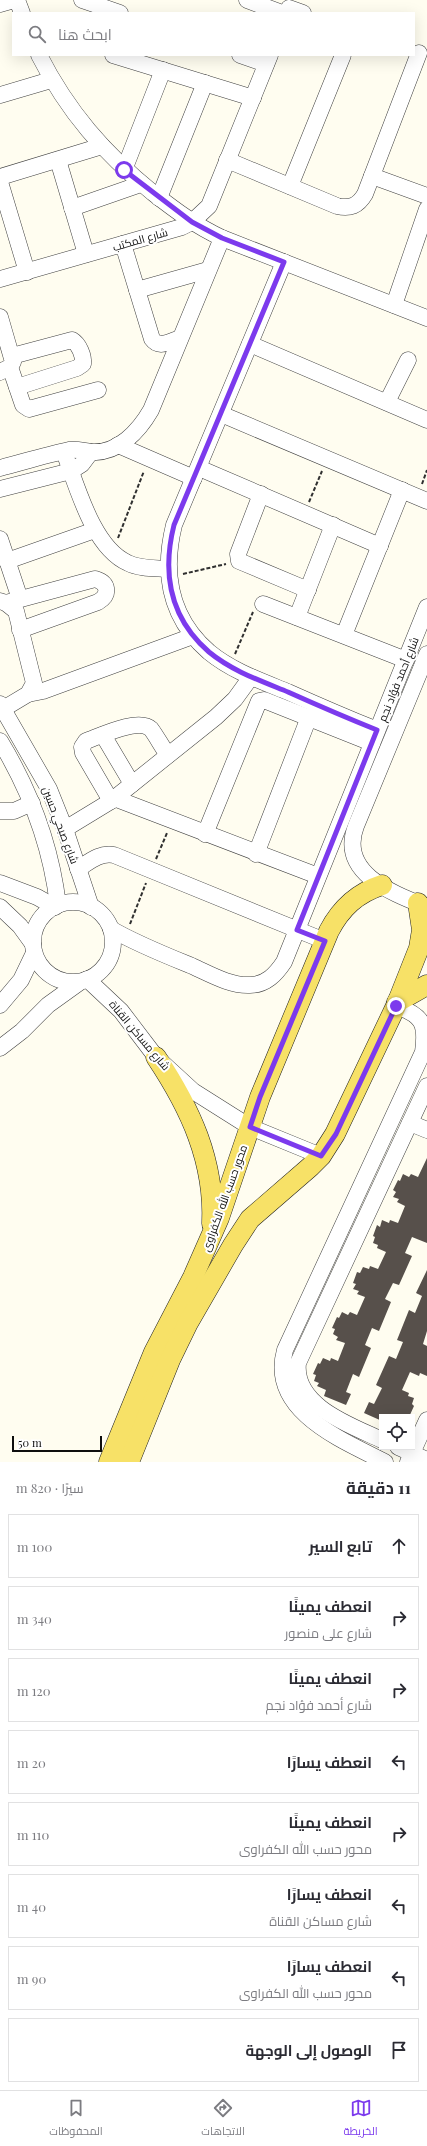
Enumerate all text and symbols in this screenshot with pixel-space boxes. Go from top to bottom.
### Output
search box [12,12,415,56]
icon: search [26,23,48,45]
text: ابحث هنا [58,24,112,44]
route start [115,161,133,179]
street label: شارع المكتب [111,224,170,255]
street label: شارع أحمد فؤاد نجم [374,634,423,724]
street label: شارع صبحي حسين [37,784,83,867]
street label: شارع مساكن القناة [106,997,174,1074]
route end [387,997,405,1015]
street label: محور حسب الله الكفراوى [198,1143,250,1253]
map controls [379,1414,415,1450]
button: locate [379,1414,415,1450]
scale bar [12,1434,102,1453]
text: 50 m [18,1435,42,1450]
text: 11 دقيقة [346,1476,411,1498]
text: سيرًا · 820 m [16,1479,83,1496]
icon: ahead [388,1535,410,1557]
text: تابع السير [309,1536,372,1556]
text: 100 m [17,1538,52,1555]
text: انعطف يمينًا [289,1596,372,1616]
icon: right [388,1607,410,1629]
text: 340 m [17,1610,52,1627]
text: شارع على منصور [285,1624,372,1641]
text: انعطف يمينًا [289,1668,372,1688]
icon: right [388,1679,410,1701]
text: 120 m [17,1682,51,1699]
text: شارع أحمد فؤاد نجم [266,1696,372,1713]
icon: left [388,1751,410,1773]
text: انعطف يسارًا [287,1752,372,1772]
text: 20 m [17,1754,46,1771]
text: انعطف يمينًا [289,1812,372,1832]
icon: right [388,1823,410,1845]
text: 110 m [17,1826,49,1843]
text: محور حسب الله الكفراوى [239,1840,372,1857]
text: انعطف يسارًا [287,1884,372,1904]
icon: left [388,1895,410,1917]
text: 40 m [17,1898,46,1915]
text: شارع مساكن القناة [269,1912,372,1929]
text: انعطف يسارًا [287,1956,372,1976]
icon: left [388,1967,410,1989]
text: 90 m [17,1970,46,1987]
text: محور حسب الله الكفراوى [239,1984,372,2001]
icon: arrive [388,2039,410,2061]
text: الوصول إلى الوجهة [246,2040,372,2060]
tab: المحفوظات [49,2097,103,2141]
tab: الاتجاهات [201,2097,245,2141]
tab: الخريطة [343,2097,378,2141]

